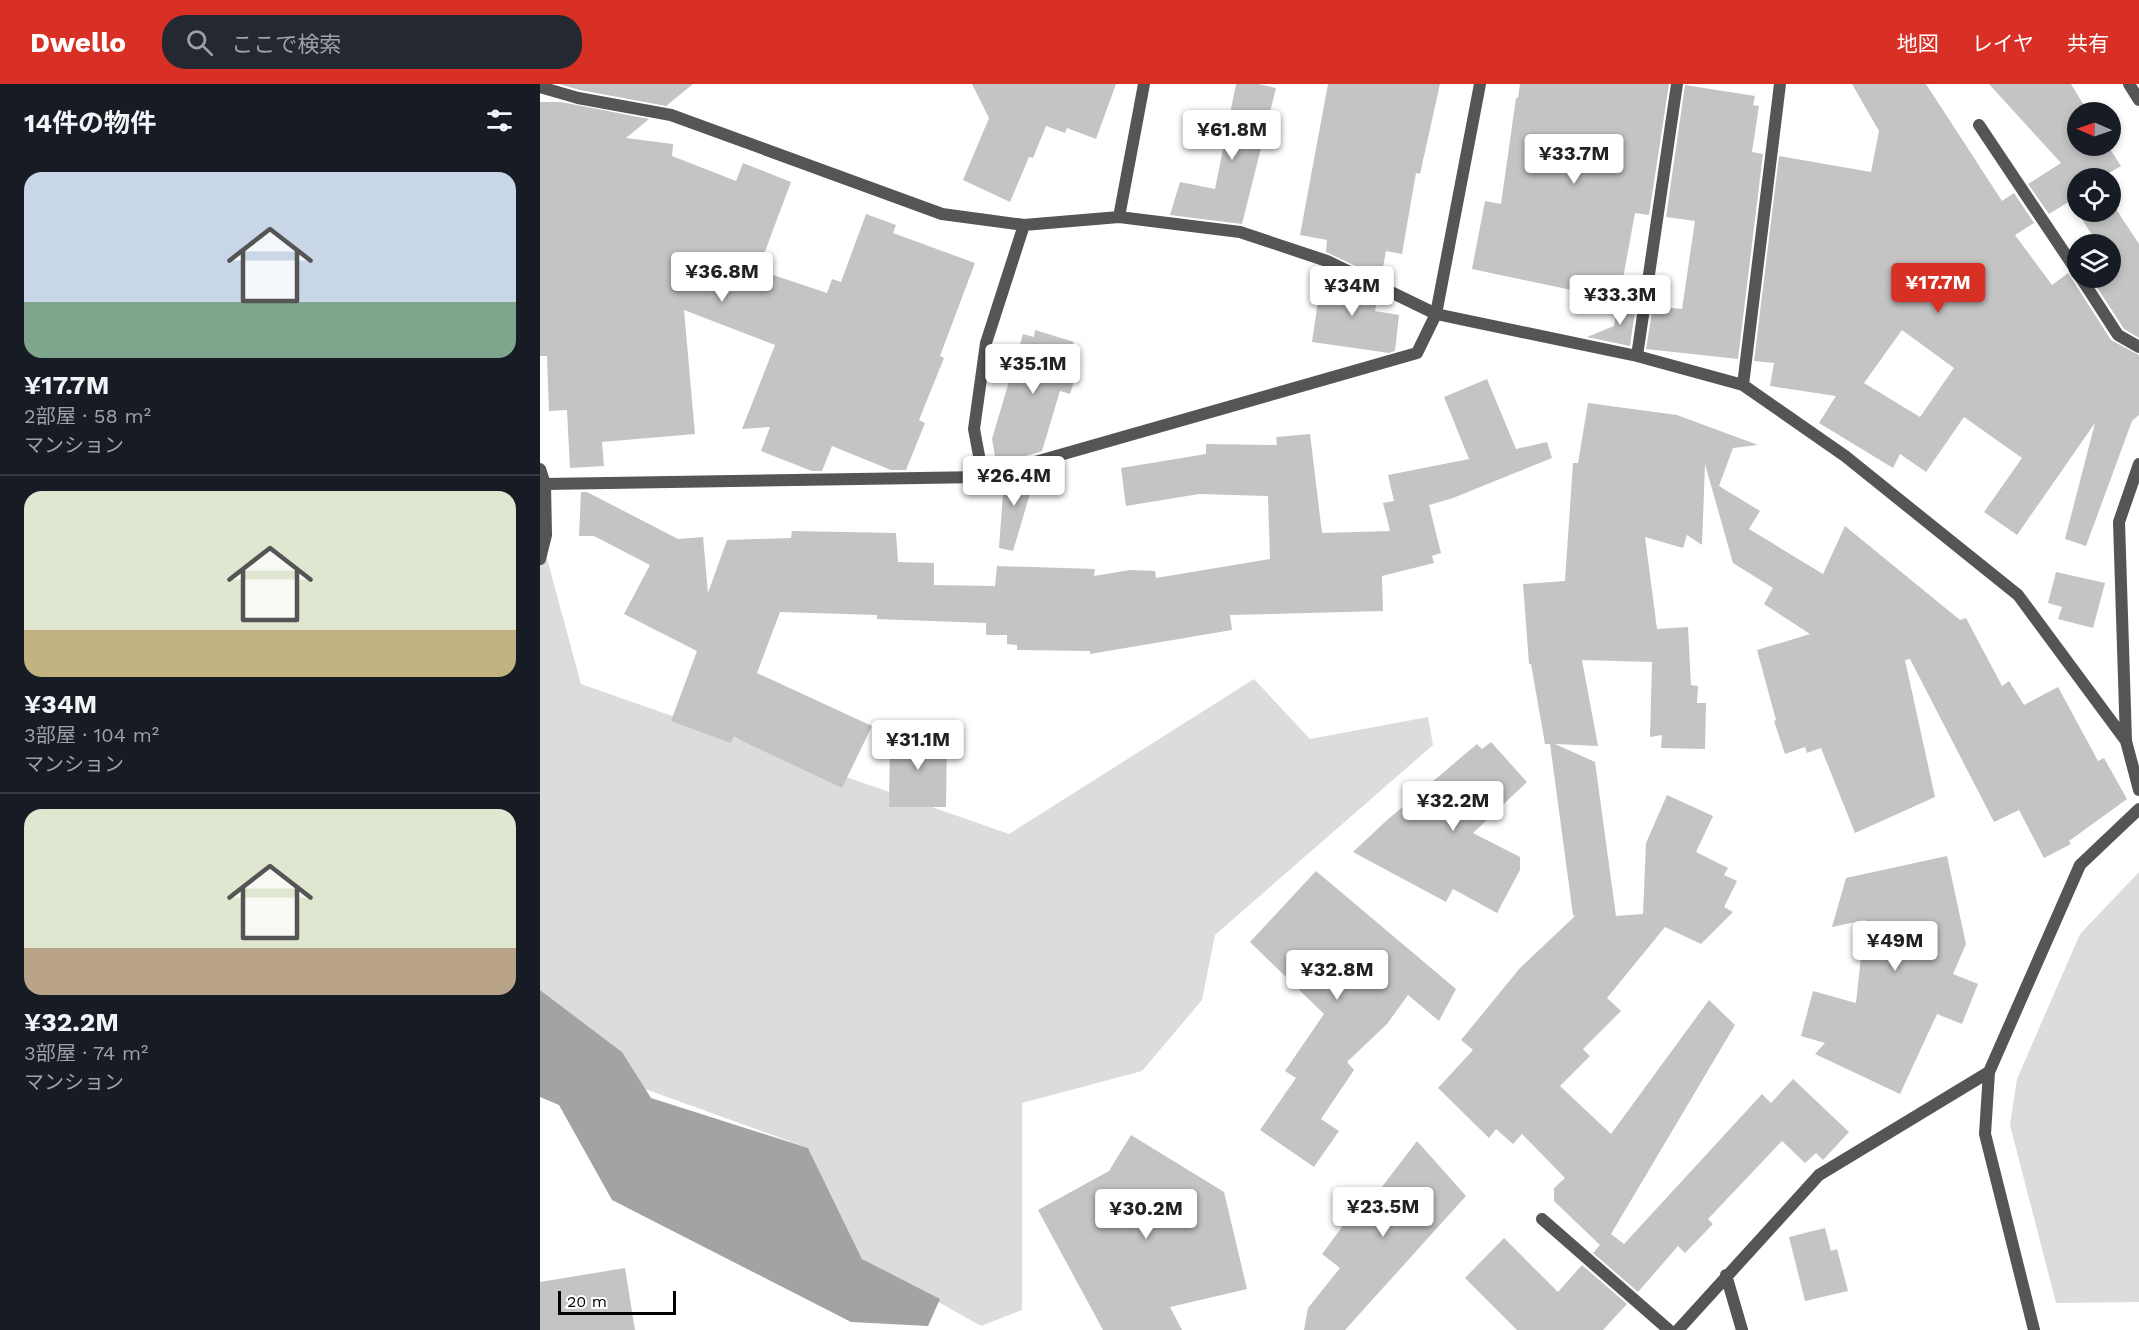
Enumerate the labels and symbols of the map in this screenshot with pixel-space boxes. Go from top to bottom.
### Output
north arrow [2067,102,2121,156]
pin: ¥61.8M [1183,110,1281,161]
pin: ¥33.7M [1525,134,1623,185]
pin: ¥36.8M [673,252,771,303]
pin: ¥17.7M [1889,263,1987,314]
pin: ¥34M [1316,266,1388,317]
pin: ¥33.3M [1571,275,1669,326]
pin: ¥35.1M [984,344,1082,395]
pin: ¥26.4M [965,456,1063,507]
pin: ¥31.1M [869,720,967,771]
pin: ¥32.2M [1404,781,1502,832]
pin: ¥49M [1859,921,1931,972]
pin: ¥32.8M [1288,950,1386,1001]
pin: ¥23.5M [1334,1187,1432,1238]
pin: ¥30.2M [1097,1189,1195,1240]
scale bar [558,1288,676,1316]

